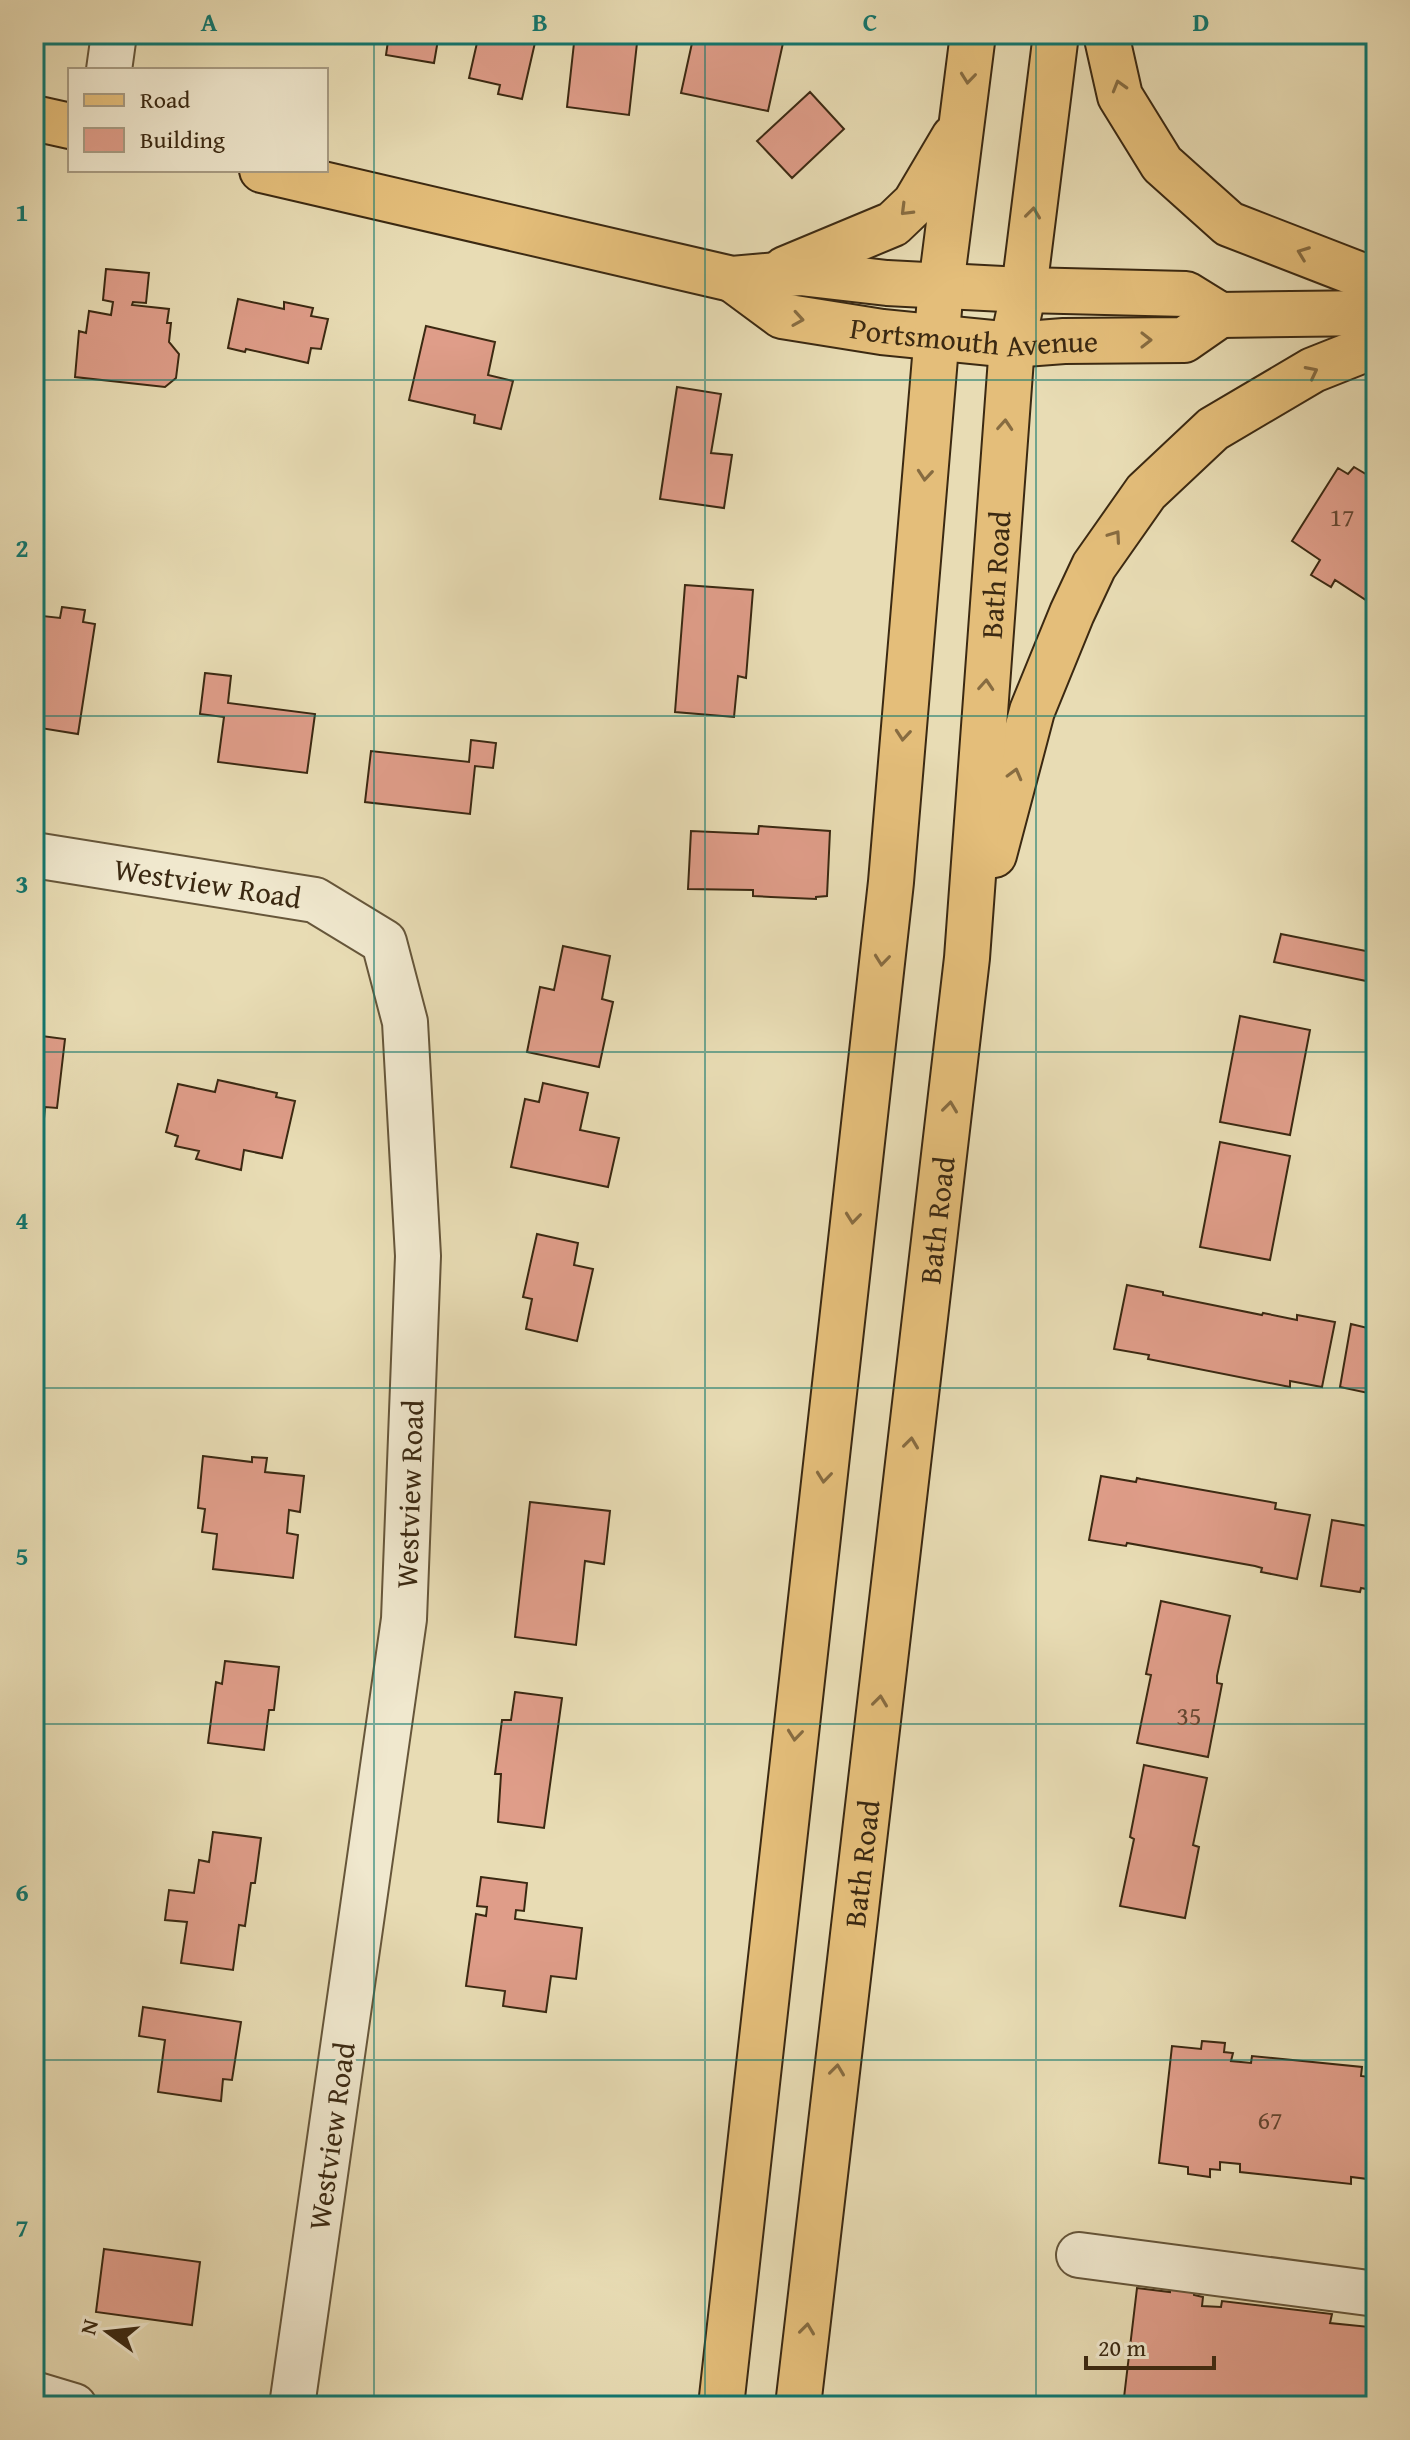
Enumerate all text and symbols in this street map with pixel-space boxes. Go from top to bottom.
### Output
text: A [201,2,218,41]
text: B [532,2,548,41]
text: C [863,2,877,41]
text: D [1193,2,1209,41]
legend [68,68,328,172]
one-way arrow [960,72,977,85]
one-way arrow [1111,79,1128,93]
text: Road [140,82,190,117]
text: Building [140,122,225,157]
text: 1 [15,192,29,231]
one-way arrow [901,201,915,216]
one-way arrow [1024,206,1041,220]
one-way arrow [1297,246,1311,263]
street label: Portsmouth Avenue [847,305,1098,367]
one-way arrow [791,309,805,326]
one-way arrow [1140,331,1153,349]
one-way arrow [1303,366,1318,381]
one-way arrow [996,418,1013,431]
one-way arrow [917,469,934,482]
house number: 17 [1329,497,1355,536]
street label: Bath Road [968,509,1022,640]
text: 2 [15,528,29,567]
one-way arrow [1105,530,1120,544]
one-way arrow [977,678,994,691]
one-way arrow [895,728,912,741]
one-way arrow [1006,768,1023,782]
street label: Westview Road [111,846,305,920]
text: 3 [15,864,29,903]
one-way arrow [874,953,891,967]
one-way arrow [941,1100,958,1113]
street label: Bath Road [907,1154,966,1286]
text: 4 [15,1200,29,1239]
one-way arrow [845,1212,862,1225]
street label: Westview Road [384,1399,434,1589]
one-way arrow [902,1436,919,1449]
one-way arrow [816,1471,833,1484]
text: 5 [15,1536,29,1575]
one-way arrow [872,1694,889,1707]
house number: 35 [1176,1696,1202,1735]
one-way arrow [787,1729,804,1742]
street label: Bath Road [832,1798,891,1930]
text: 6 [15,1872,29,1911]
street label: Westview Road [296,2039,366,2233]
one-way arrow [828,2063,845,2077]
house number: 67 [1257,2100,1283,2139]
text: 7 [15,2208,29,2247]
north arrow [68,2292,148,2372]
text: N [71,2315,106,2338]
scale bar [1086,2320,1214,2370]
one-way arrow [798,2322,815,2335]
text: 20 m [1098,2330,1146,2365]

